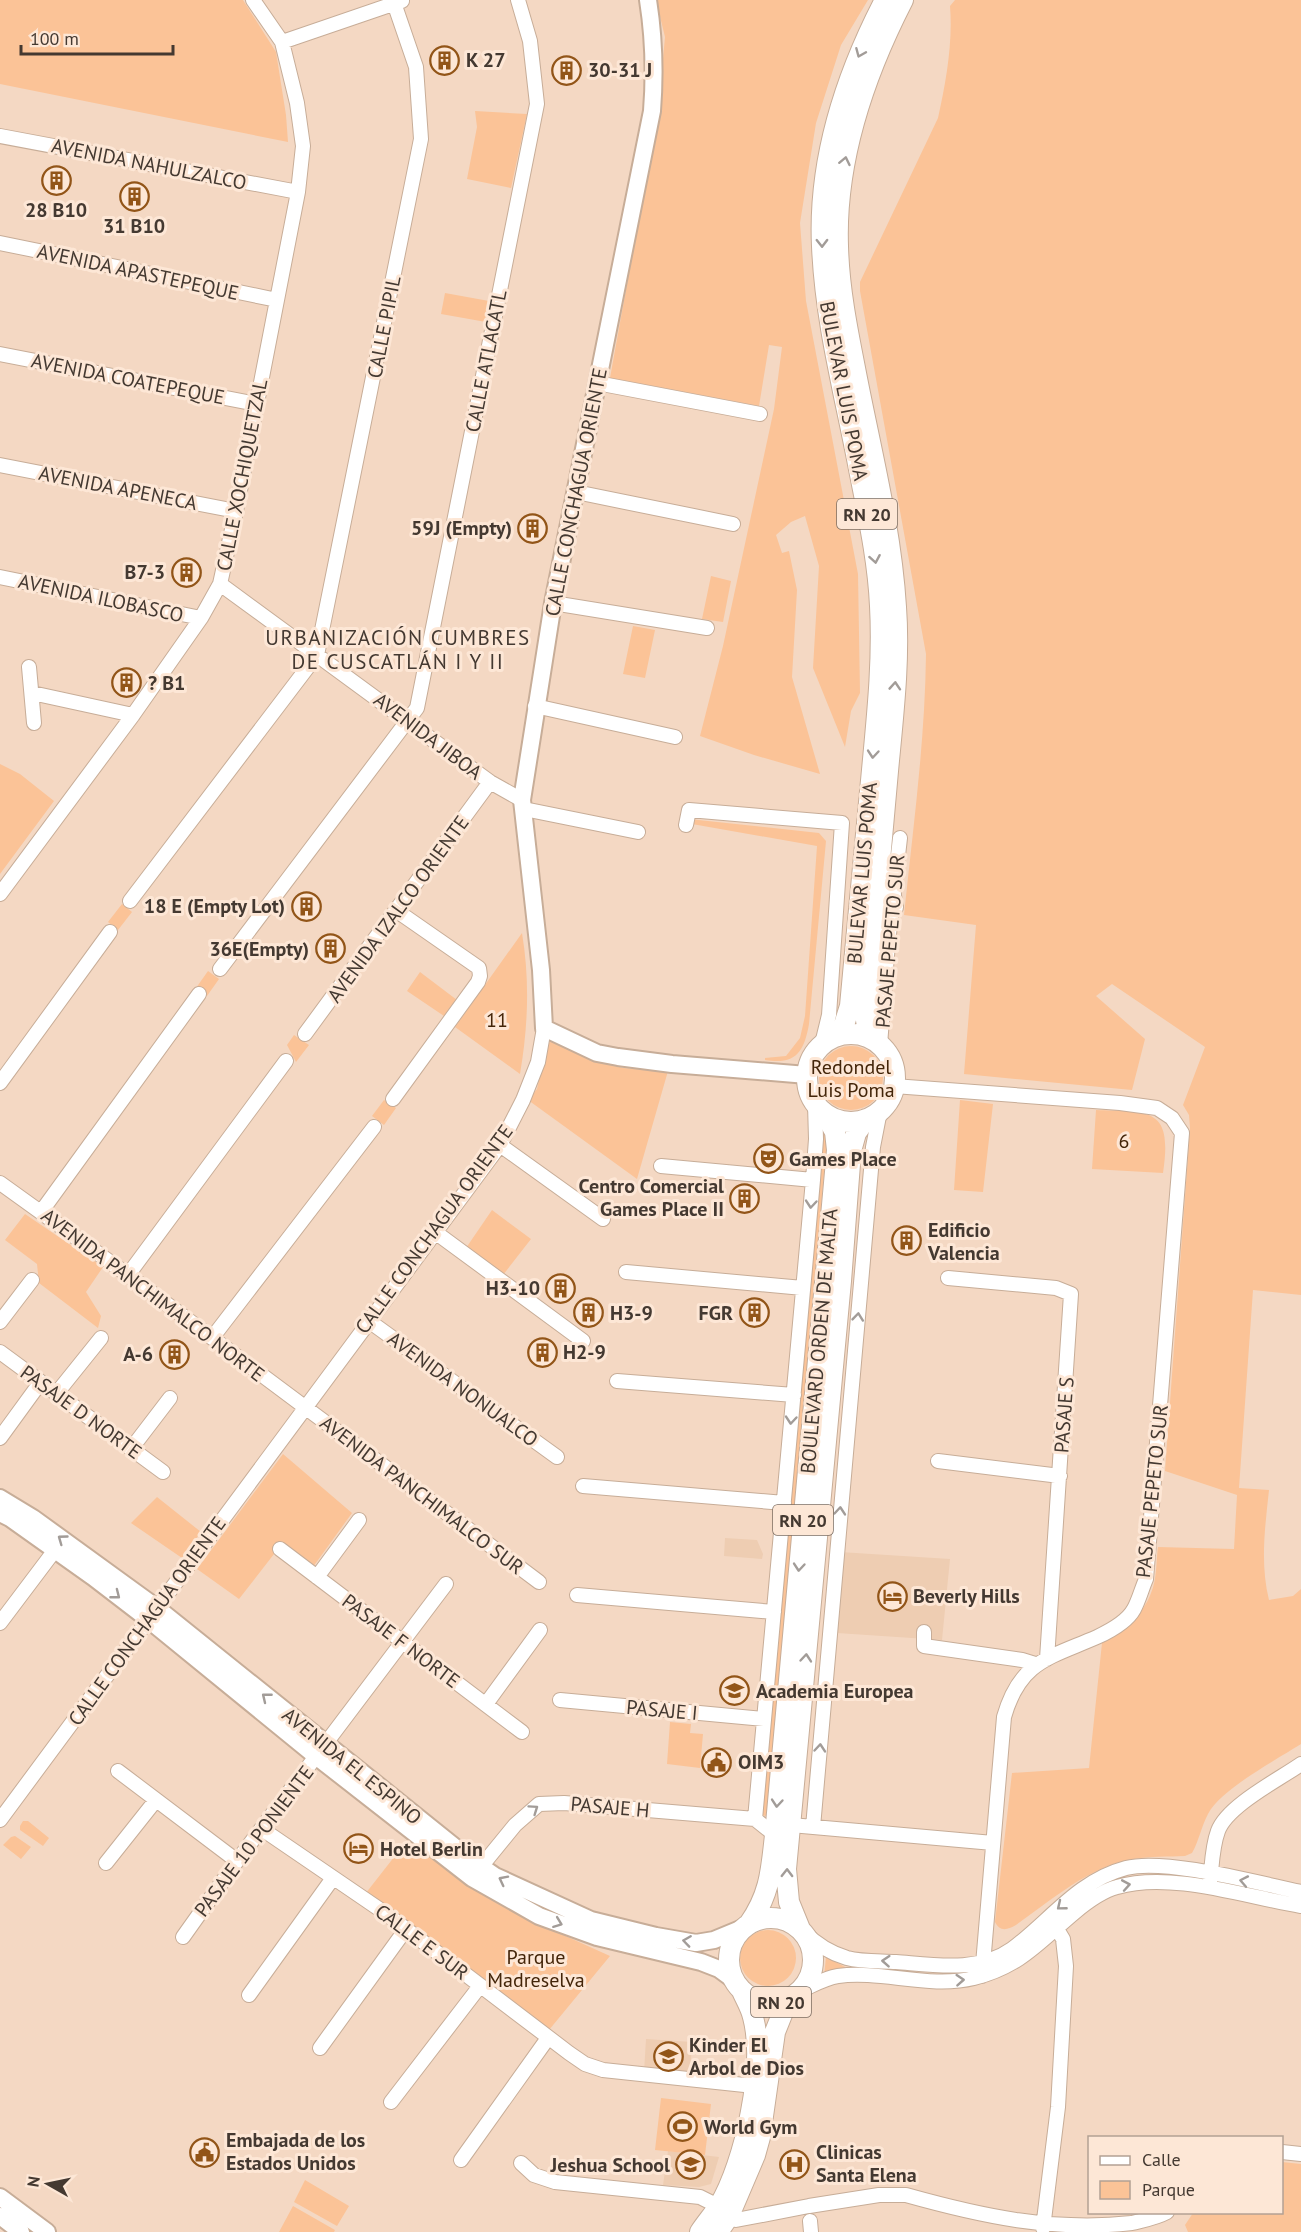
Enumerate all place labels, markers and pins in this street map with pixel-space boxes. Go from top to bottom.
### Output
building icon: K 27 [429,44,461,76]
place label: K 27 [466,47,506,73]
building icon: 30-31 J [551,54,583,86]
place label: 30-31 J [588,57,652,83]
building icon: 28 B10 [40,164,72,196]
building icon: 31 B10 [118,180,150,212]
place label: 28 B10 [25,197,87,223]
place label: 31 B10 [103,213,165,239]
building icon: 59J (Empty) [517,512,549,544]
place label: 59J (Empty) [411,515,512,541]
building icon: B7-3 [170,556,202,588]
place label: B7-3 [125,559,165,585]
building icon: ? B1 [111,667,143,699]
place label: ? B1 [148,670,185,696]
building icon: 18 E (Empty Lot) [290,890,322,922]
place label: 18 E (Empty Lot) [144,893,285,919]
building icon: 36E(Empty) [314,933,346,965]
place label: 36E(Empty) [209,936,309,962]
theatre icon: Games Place [752,1143,784,1175]
place label: Games Place [789,1146,897,1172]
place label: Centro Comercial Games Place II [579,1173,724,1222]
building icon: Centro Comercial Games Place II [729,1182,761,1214]
place label: Edificio Valencia [927,1217,1000,1266]
building icon: Edificio Valencia [891,1225,923,1257]
building icon: H3-10 [545,1272,577,1304]
place label: H3-10 [486,1275,540,1301]
building icon: H3-9 [573,1297,605,1329]
building icon: FGR [738,1297,770,1329]
place label: H3-9 [610,1300,653,1326]
place label: FGR [699,1300,733,1326]
building icon: H2-9 [526,1336,558,1368]
building icon: A-6 [158,1338,190,1370]
place label: H2-9 [563,1339,606,1365]
place label: A-6 [123,1341,153,1367]
hotel icon: Beverly Hills [876,1580,908,1612]
place label: Beverly Hills [913,1583,1020,1609]
school or university icon: Academia Europea [719,1675,751,1707]
place label: Academia Europea [756,1678,914,1704]
public building icon: OIM3 [701,1746,733,1778]
place label: OIM3 [738,1749,784,1775]
hotel icon: Hotel Berlin [343,1833,375,1865]
place label: Hotel Berlin [380,1836,483,1862]
place label: Kinder El Arbol de Dios [689,2032,804,2081]
school or university icon: Kinder El Arbol de Dios [652,2041,684,2073]
sports icon: World Gym [667,2111,699,2143]
place label: World Gym [704,2114,797,2140]
place label: Embajada de los Estados Unidos [226,2127,365,2176]
public building icon: Embajada de los Estados Unidos [189,2136,221,2168]
place label: Clinicas Santa Elena [816,2139,917,2188]
hospital icon: Clinicas Santa Elena [779,2148,811,2180]
school or university icon: Jeshua School [675,2149,707,2181]
place label: Jeshua School [550,2152,670,2178]

